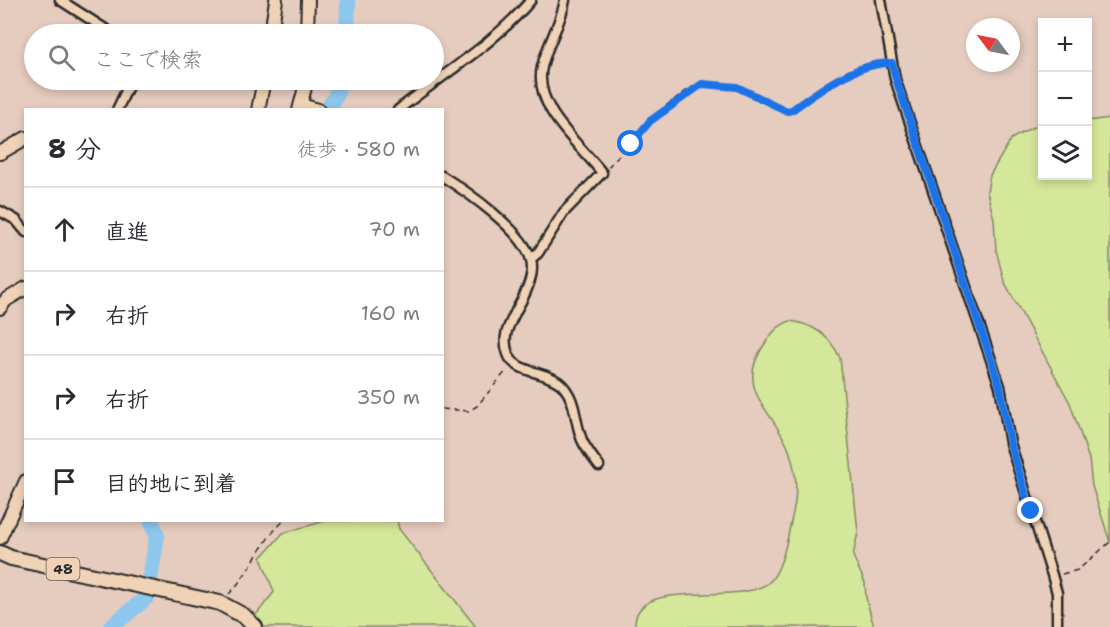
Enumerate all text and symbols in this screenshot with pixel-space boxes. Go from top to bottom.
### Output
north arrow [966,18,1020,72]
map controls [1038,18,1092,180]
button: + [1038,18,1092,72]
search box [24,24,444,90]
icon: search [45,41,78,74]
text: ここで検索 [93,45,203,74]
button: − [1038,72,1092,126]
button: layers [1038,126,1092,180]
route start [617,130,643,156]
text: 8 分 [48,131,101,166]
text: 徒歩 · 580 m [297,136,420,162]
icon: ahead [48,213,81,246]
text: 70 m [368,216,420,242]
text: 直進 [105,217,149,246]
icon: right [48,297,81,330]
text: 160 m [361,300,420,326]
text: 右折 [105,301,149,330]
icon: right [48,381,81,414]
text: 350 m [356,384,420,410]
text: 右折 [105,385,149,414]
icon: arrive [48,465,81,498]
text: 目的地に到着 [105,469,237,498]
route end [1017,497,1043,523]
road number: 48 [46,558,80,580]

